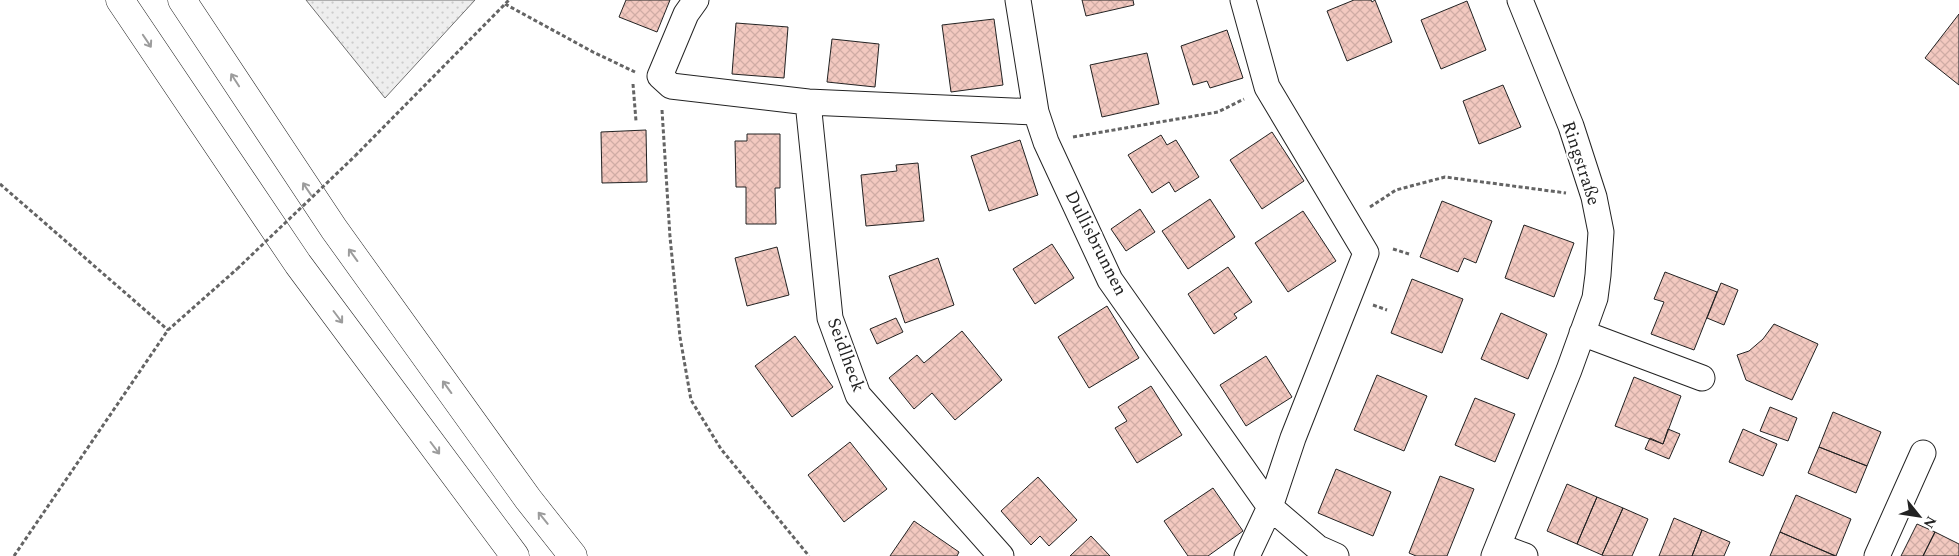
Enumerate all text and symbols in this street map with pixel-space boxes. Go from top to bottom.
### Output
one-way arrow [142,33,152,47]
one-way arrow [230,74,240,88]
street label: Ringstraße [1555,117,1607,209]
one-way arrow [302,182,312,196]
street label: Dullisbrunnen [1058,185,1134,301]
one-way arrow [347,248,358,262]
one-way arrow [333,310,343,324]
street label: Seidlheck [820,314,872,396]
one-way arrow [442,380,452,394]
one-way arrow [429,441,440,454]
north arrow [1894,491,1944,541]
one-way arrow [537,512,548,525]
text: N [1918,512,1942,532]

